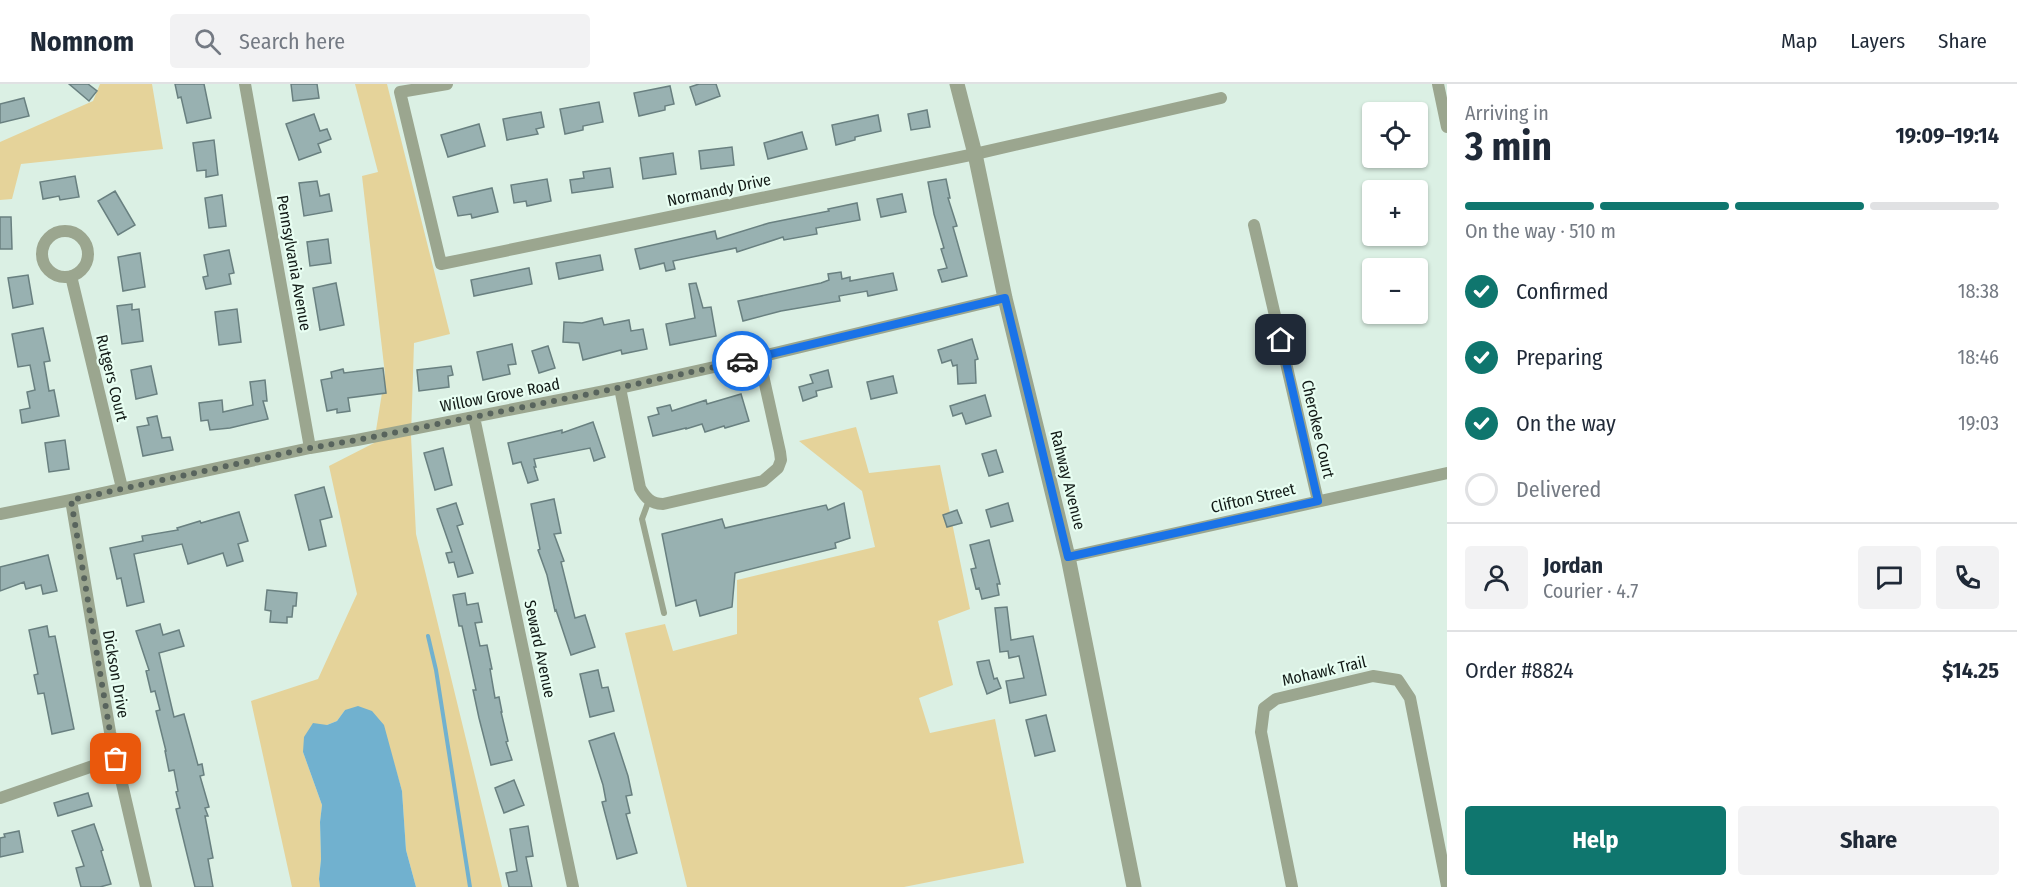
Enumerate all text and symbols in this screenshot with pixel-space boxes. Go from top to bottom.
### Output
search box [170,14,590,68]
text: Nomnom [30,25,134,58]
icon: search [191,25,224,58]
text: Search here [239,28,345,55]
text: Map [1781,28,1817,54]
text: Layers [1850,28,1905,54]
text: Share [1938,28,1987,54]
text: Arriving in [1465,101,1549,125]
map controls [1362,102,1428,324]
button: locate [1362,102,1428,168]
text: 19:09–19:14 [1896,122,1999,149]
text: 3 min [1465,124,1552,170]
street label: Normandy Drive [665,170,773,210]
button: + [1362,180,1428,246]
street label: Pennsylvania Avenue [273,194,315,332]
text: On the way · 510 m [1465,219,1616,243]
button: − [1362,258,1428,324]
icon: check [1465,275,1498,308]
text: Confirmed [1516,278,1609,305]
text: 18:38 [1958,279,1999,303]
pin [1255,314,1306,365]
icon: home [1264,323,1297,356]
courier [712,331,772,391]
street label: Rutgers Court [92,333,132,424]
icon: check [1465,341,1498,374]
text: Preparing [1516,344,1602,371]
icon: car [726,345,759,378]
text: 18:46 [1957,345,1999,369]
street label: Willow Grove Road [439,374,561,416]
street label: Cherokee Court [1297,378,1339,481]
icon: check [1465,407,1498,440]
text: On the way [1516,410,1616,437]
text: 19:03 [1958,411,1999,435]
street label: Rahway Avenue [1046,428,1090,532]
text: Delivered [1516,476,1601,503]
street label: Clifton Street [1209,479,1298,517]
button: person [1465,546,1528,609]
button: chat [1858,546,1921,609]
button: phone [1936,546,1999,609]
text: Jordan [1543,552,1603,579]
text: Courier · 4.7 [1543,579,1638,603]
street label: Seward Avenue [520,598,560,700]
street label: Dickson Drive [99,629,133,719]
street label: Mohawk Trail [1280,652,1368,690]
text: Order #8824 [1465,657,1574,684]
text: $14.25 [1942,657,1999,684]
pin [90,733,141,784]
icon: bag [99,742,132,775]
button: Help [1465,806,1726,875]
button: Share [1738,806,1999,875]

